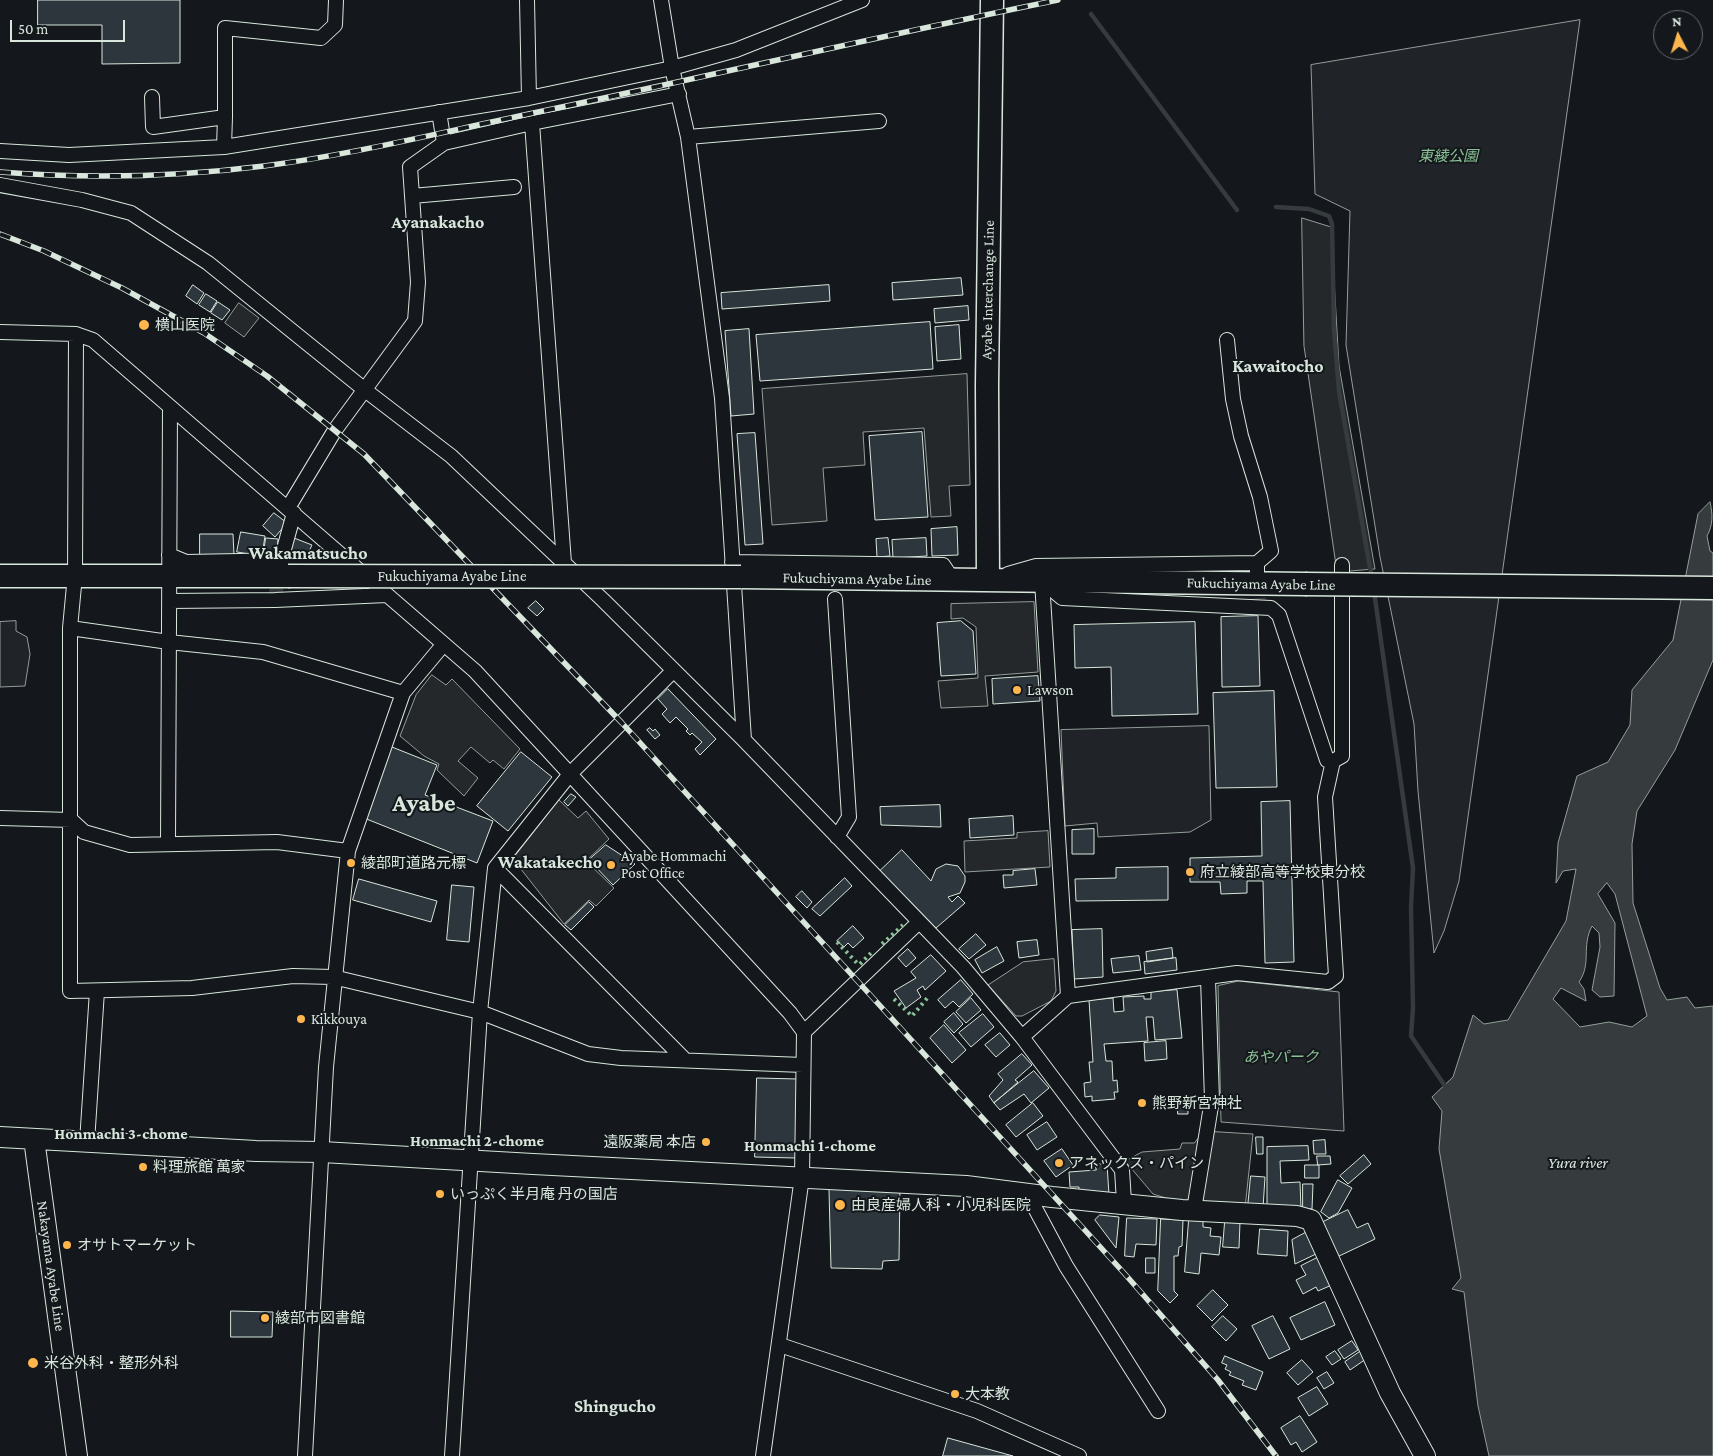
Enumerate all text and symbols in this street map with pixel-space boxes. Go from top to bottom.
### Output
scale bar [12,10,128,42]
north arrow [1653,10,1703,60]
text: N [1671,13,1682,29]
text: 50 m [18,21,48,37]
park label: 東綾公園 [1418,147,1478,165]
district label: Ayanakacho [392,211,484,233]
street label: Ayabe Interchange Line [978,220,998,360]
place label: 横山医院 [155,316,215,334]
marker: 横山医院 [137,318,151,332]
district label: Kawaitocho [1232,355,1324,377]
district label: Wakamatsucho [248,542,368,564]
street label: Fukuchiyama Ayabe Line [378,567,526,585]
street label: Fukuchiyama Ayabe Line [782,569,932,589]
street label: Fukuchiyama Ayabe Line [1186,574,1336,594]
place label: Lawson [1027,681,1074,699]
marker: Lawson [1011,684,1023,696]
district label: Ayabe [392,788,456,818]
place label: Ayabe Hommachi Post Office [621,847,727,882]
district label: Wakatakecho [498,851,602,873]
place label: 綾部町道路元標 [361,854,466,872]
marker: 綾部町道路元標 [345,857,357,869]
marker: Ayabe Hommachi Post Office [605,859,617,871]
place label: 府立綾部高等学校東分校 [1200,863,1365,881]
marker: 府立綾部高等学校東分校 [1184,866,1196,878]
place label: Kikkouya [311,1010,367,1028]
marker: Kikkouya [295,1013,307,1025]
park label: あやパーク [1244,1048,1318,1066]
place label: 熊野新宮神社 [1152,1094,1242,1112]
marker: 熊野新宮神社 [1136,1097,1148,1109]
district label: Honmachi 3-chome [54,1124,188,1144]
district label: Honmachi 2-chome [410,1131,544,1151]
place label: 遠阪薬局 本店 [603,1133,696,1151]
marker: 遠阪薬局 本店 [700,1136,712,1148]
district label: Honmachi 1-chome [744,1136,876,1156]
water label: Yura river [1548,1153,1608,1173]
place label: アネックス・パイン [1069,1154,1204,1172]
marker: アネックス・パイン [1053,1157,1065,1169]
place label: 料理旅館 萬家 [153,1158,246,1176]
marker: 料理旅館 萬家 [137,1161,149,1173]
place label: いっぷく半月庵 丹の国店 [450,1185,618,1203]
marker: いっぷく半月庵 丹の国店 [434,1188,446,1200]
place label: 由良産婦人科・小児科医院 [851,1196,1031,1214]
marker: 由良産婦人科・小児科医院 [833,1198,847,1212]
street label: Nakayama Ayabe Line [33,1200,69,1332]
place label: オサトマーケット [77,1236,197,1254]
marker: オサトマーケット [61,1239,73,1251]
place label: 綾部市図書館 [275,1309,365,1327]
marker: 綾部市図書館 [259,1312,271,1324]
place label: 米谷外科・整形外科 [44,1354,179,1372]
marker: 米谷外科・整形外科 [26,1356,40,1370]
place label: 大本教 [965,1385,1010,1403]
marker: 大本教 [949,1388,961,1400]
district label: Shingucho [574,1395,656,1417]

